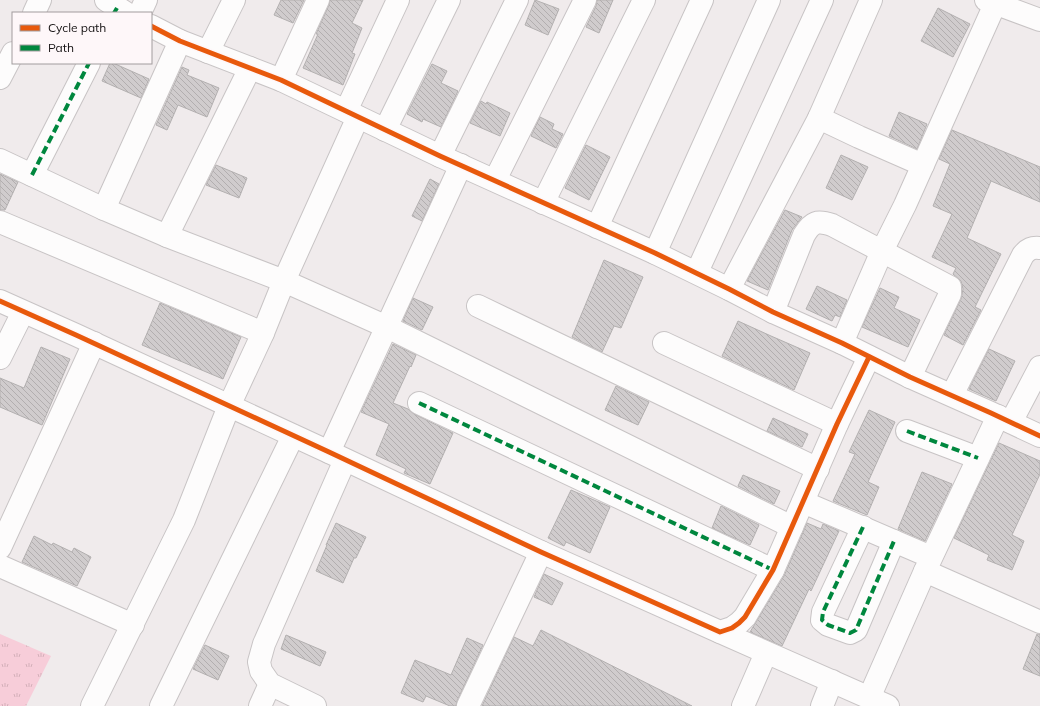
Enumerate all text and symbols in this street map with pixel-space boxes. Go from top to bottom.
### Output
legend [12,12,152,64]
text: Cycle path [48,20,106,35]
text: Path [48,40,74,55]

